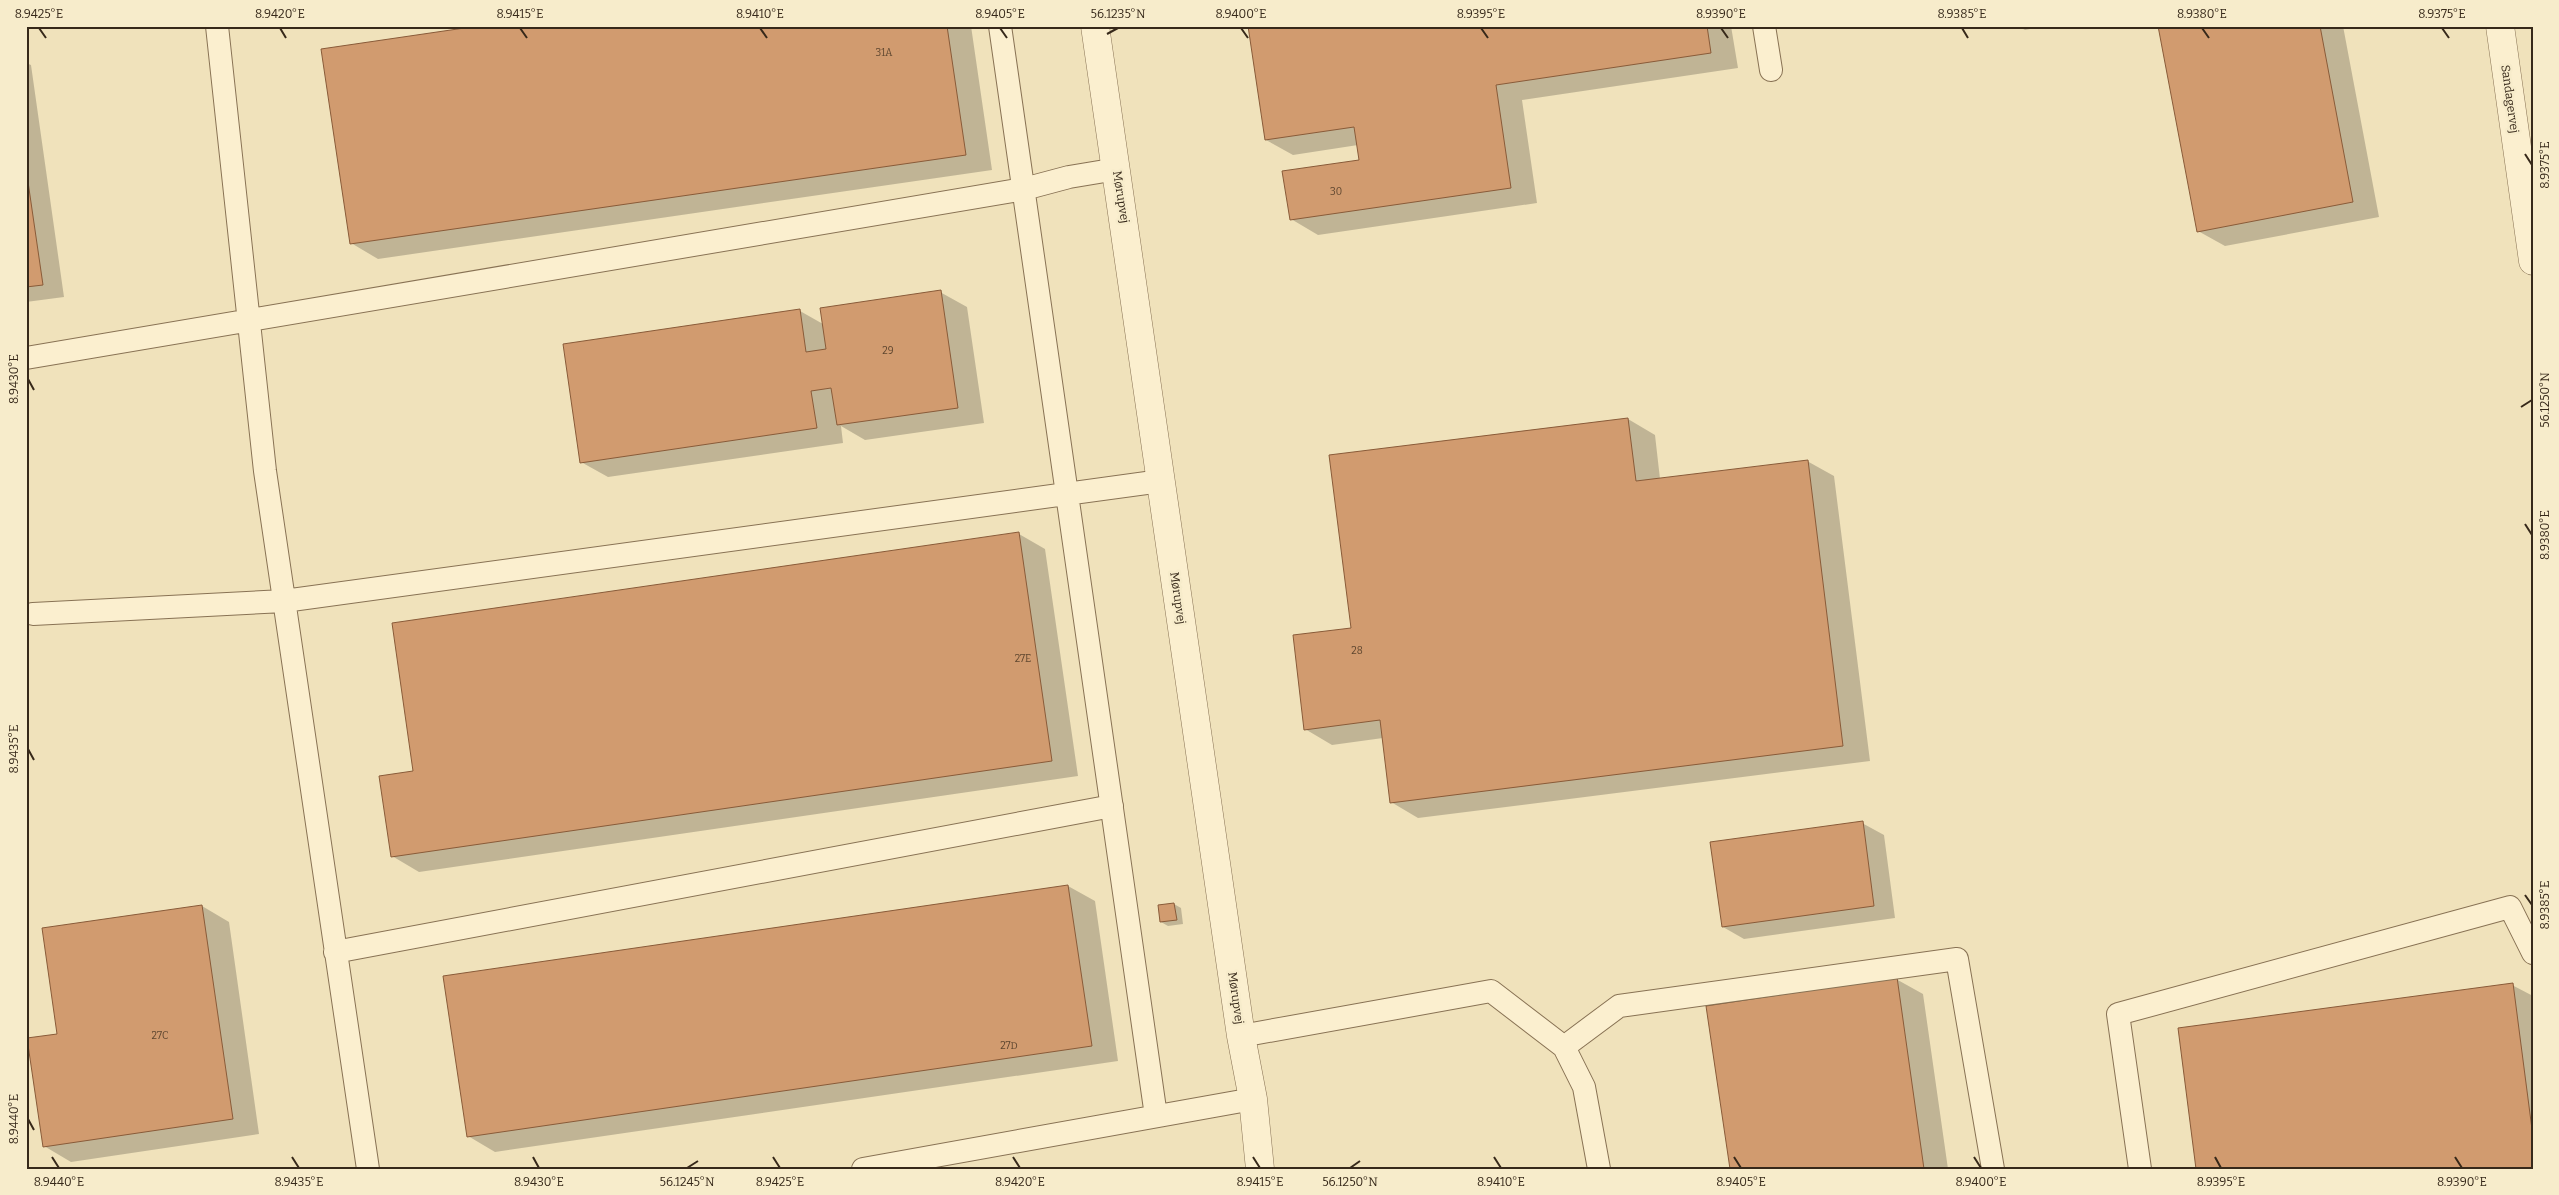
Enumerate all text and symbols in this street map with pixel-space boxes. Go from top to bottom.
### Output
text: 8.9425°E [15,7,63,21]
text: 8.9420°E [255,7,305,21]
text: 8.9415°E [497,7,543,21]
text: 8.9410°E [736,7,784,21]
text: 8.9405°E [975,7,1025,21]
text: 56.1235°N [1091,7,1146,21]
text: 8.9400°E [1216,7,1266,21]
text: 8.9395°E [1457,7,1505,21]
text: 8.9390°E [1696,7,1746,21]
text: 8.9385°E [1938,7,1986,21]
text: 8.9380°E [2177,7,2227,21]
text: 8.9375°E [2418,7,2466,21]
house number: 31A [876,47,893,59]
street label: Sandagervej [2498,64,2522,134]
text: 8.9375°E [2538,141,2552,189]
street label: Mørupvej [1110,170,1132,224]
house number: 30 [1330,186,1342,198]
house number: 29 [882,345,894,357]
text: 8.9430°E [7,354,21,404]
text: 56.1250°N [2538,372,2552,428]
text: 8.9380°E [2538,510,2552,560]
street label: Mørupvej [1167,571,1189,625]
house number: 28 [1351,645,1363,657]
house number: 27E [1015,653,1031,665]
text: 8.9435°E [7,725,21,773]
text: 8.9385°E [2538,881,2552,929]
street label: Mørupvej [1225,971,1247,1025]
house number: 27C [152,1030,168,1042]
house number: 27D [1000,1040,1018,1052]
text: 8.9440°E [7,1094,21,1144]
text: 8.9440°E [34,1175,84,1189]
text: 8.9435°E [275,1175,323,1189]
text: 8.9430°E [514,1175,564,1189]
text: 56.1245°N [659,1175,715,1189]
text: 8.9425°E [756,1175,804,1189]
text: 8.9420°E [995,1175,1045,1189]
text: 8.9415°E [1237,1175,1283,1189]
text: 56.1250°N [1322,1175,1378,1189]
text: 8.9410°E [1477,1175,1525,1189]
text: 8.9405°E [1716,1175,1766,1189]
text: 8.9400°E [1956,1175,2006,1189]
text: 8.9395°E [2197,1175,2245,1189]
text: 8.9390°E [2437,1175,2487,1189]

